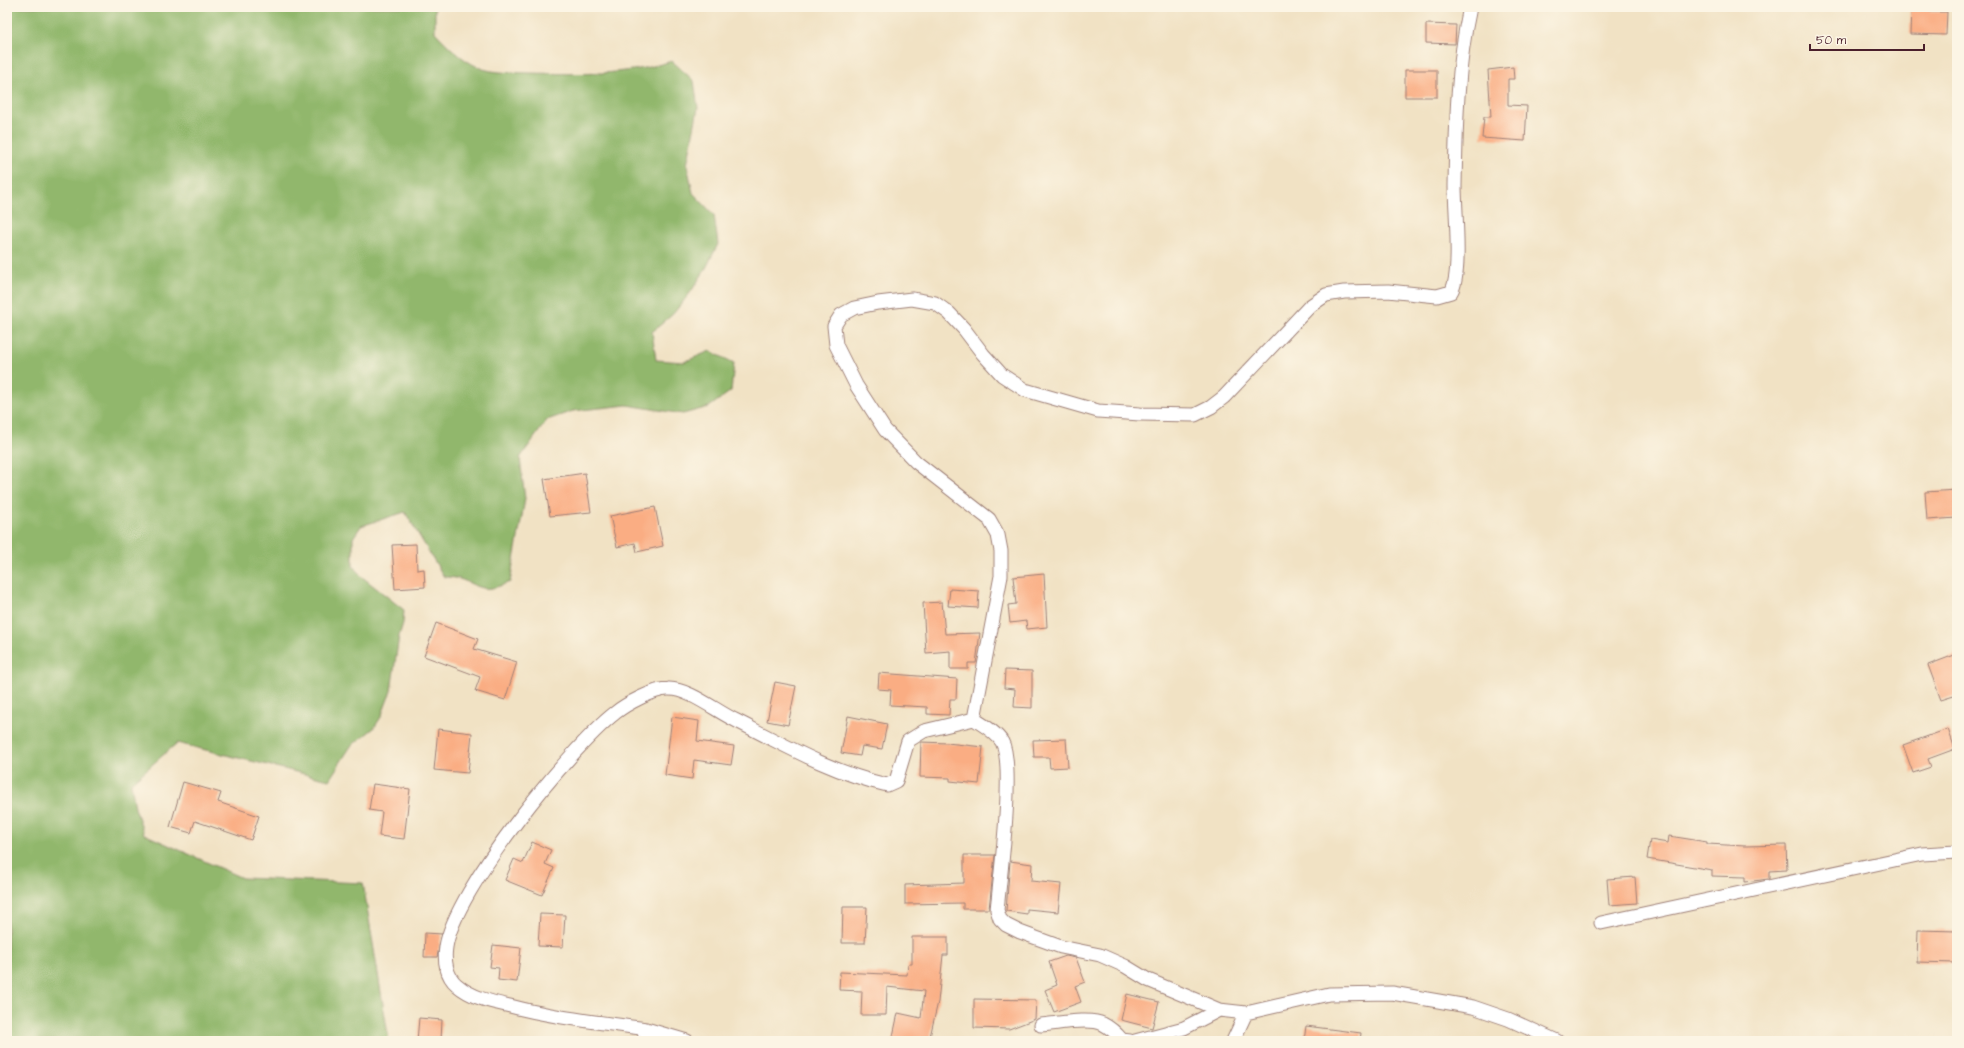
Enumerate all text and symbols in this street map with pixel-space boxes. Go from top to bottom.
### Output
scale bar [1810,26,1924,52]
text: 50 m [1816,32,1847,49]

